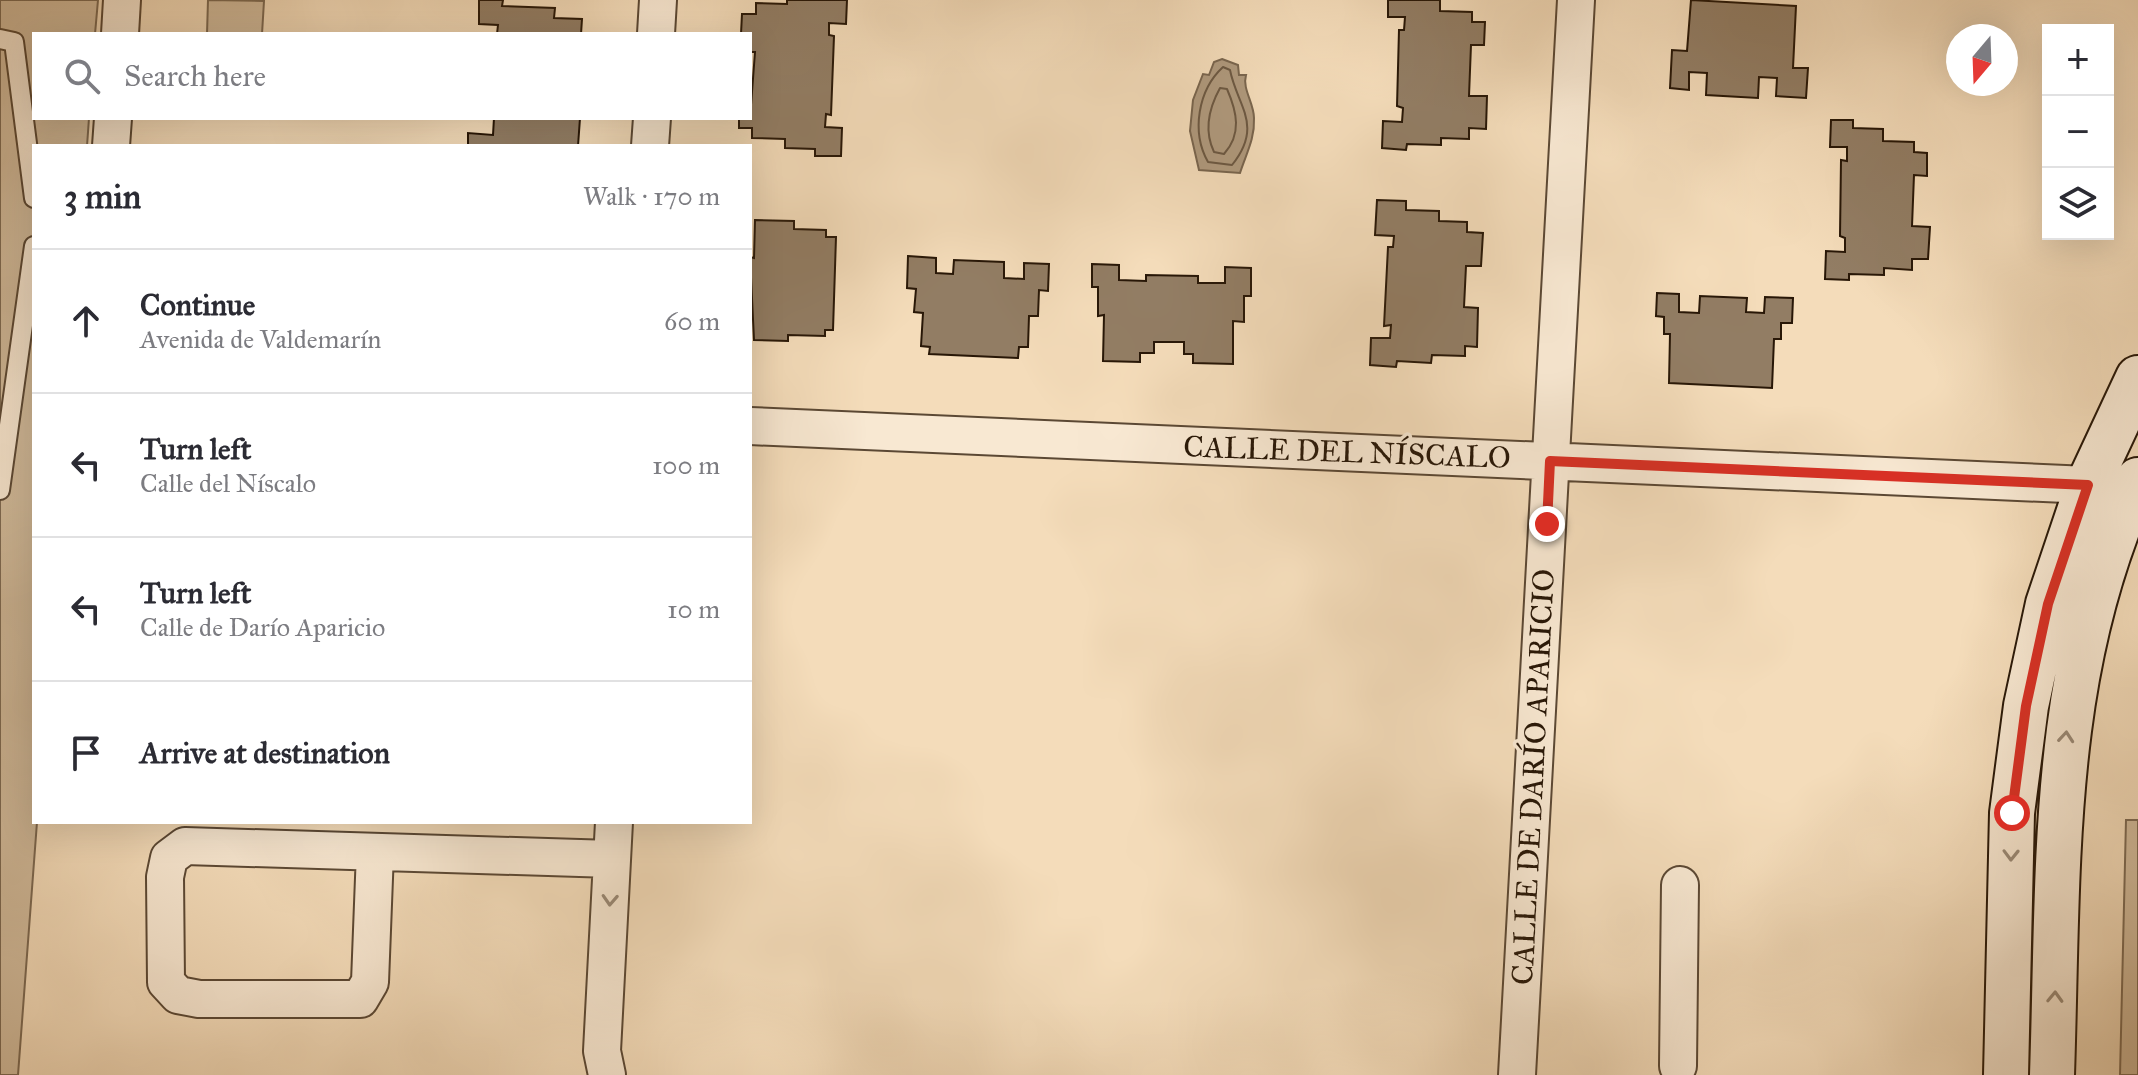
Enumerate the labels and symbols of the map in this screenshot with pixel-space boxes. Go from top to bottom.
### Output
north arrow [1946,24,2018,96]
street label: CALLE DEL NÍSCALO [1183,427,1511,476]
route end [1529,506,1565,542]
street label: CALLE DE DARÍO APARICIO [1503,568,1562,986]
one-way arrow [2058,730,2075,743]
route start [1994,795,2030,831]
one-way arrow [2003,849,2020,862]
one-way arrow [602,894,619,907]
one-way arrow [2046,990,2063,1003]

